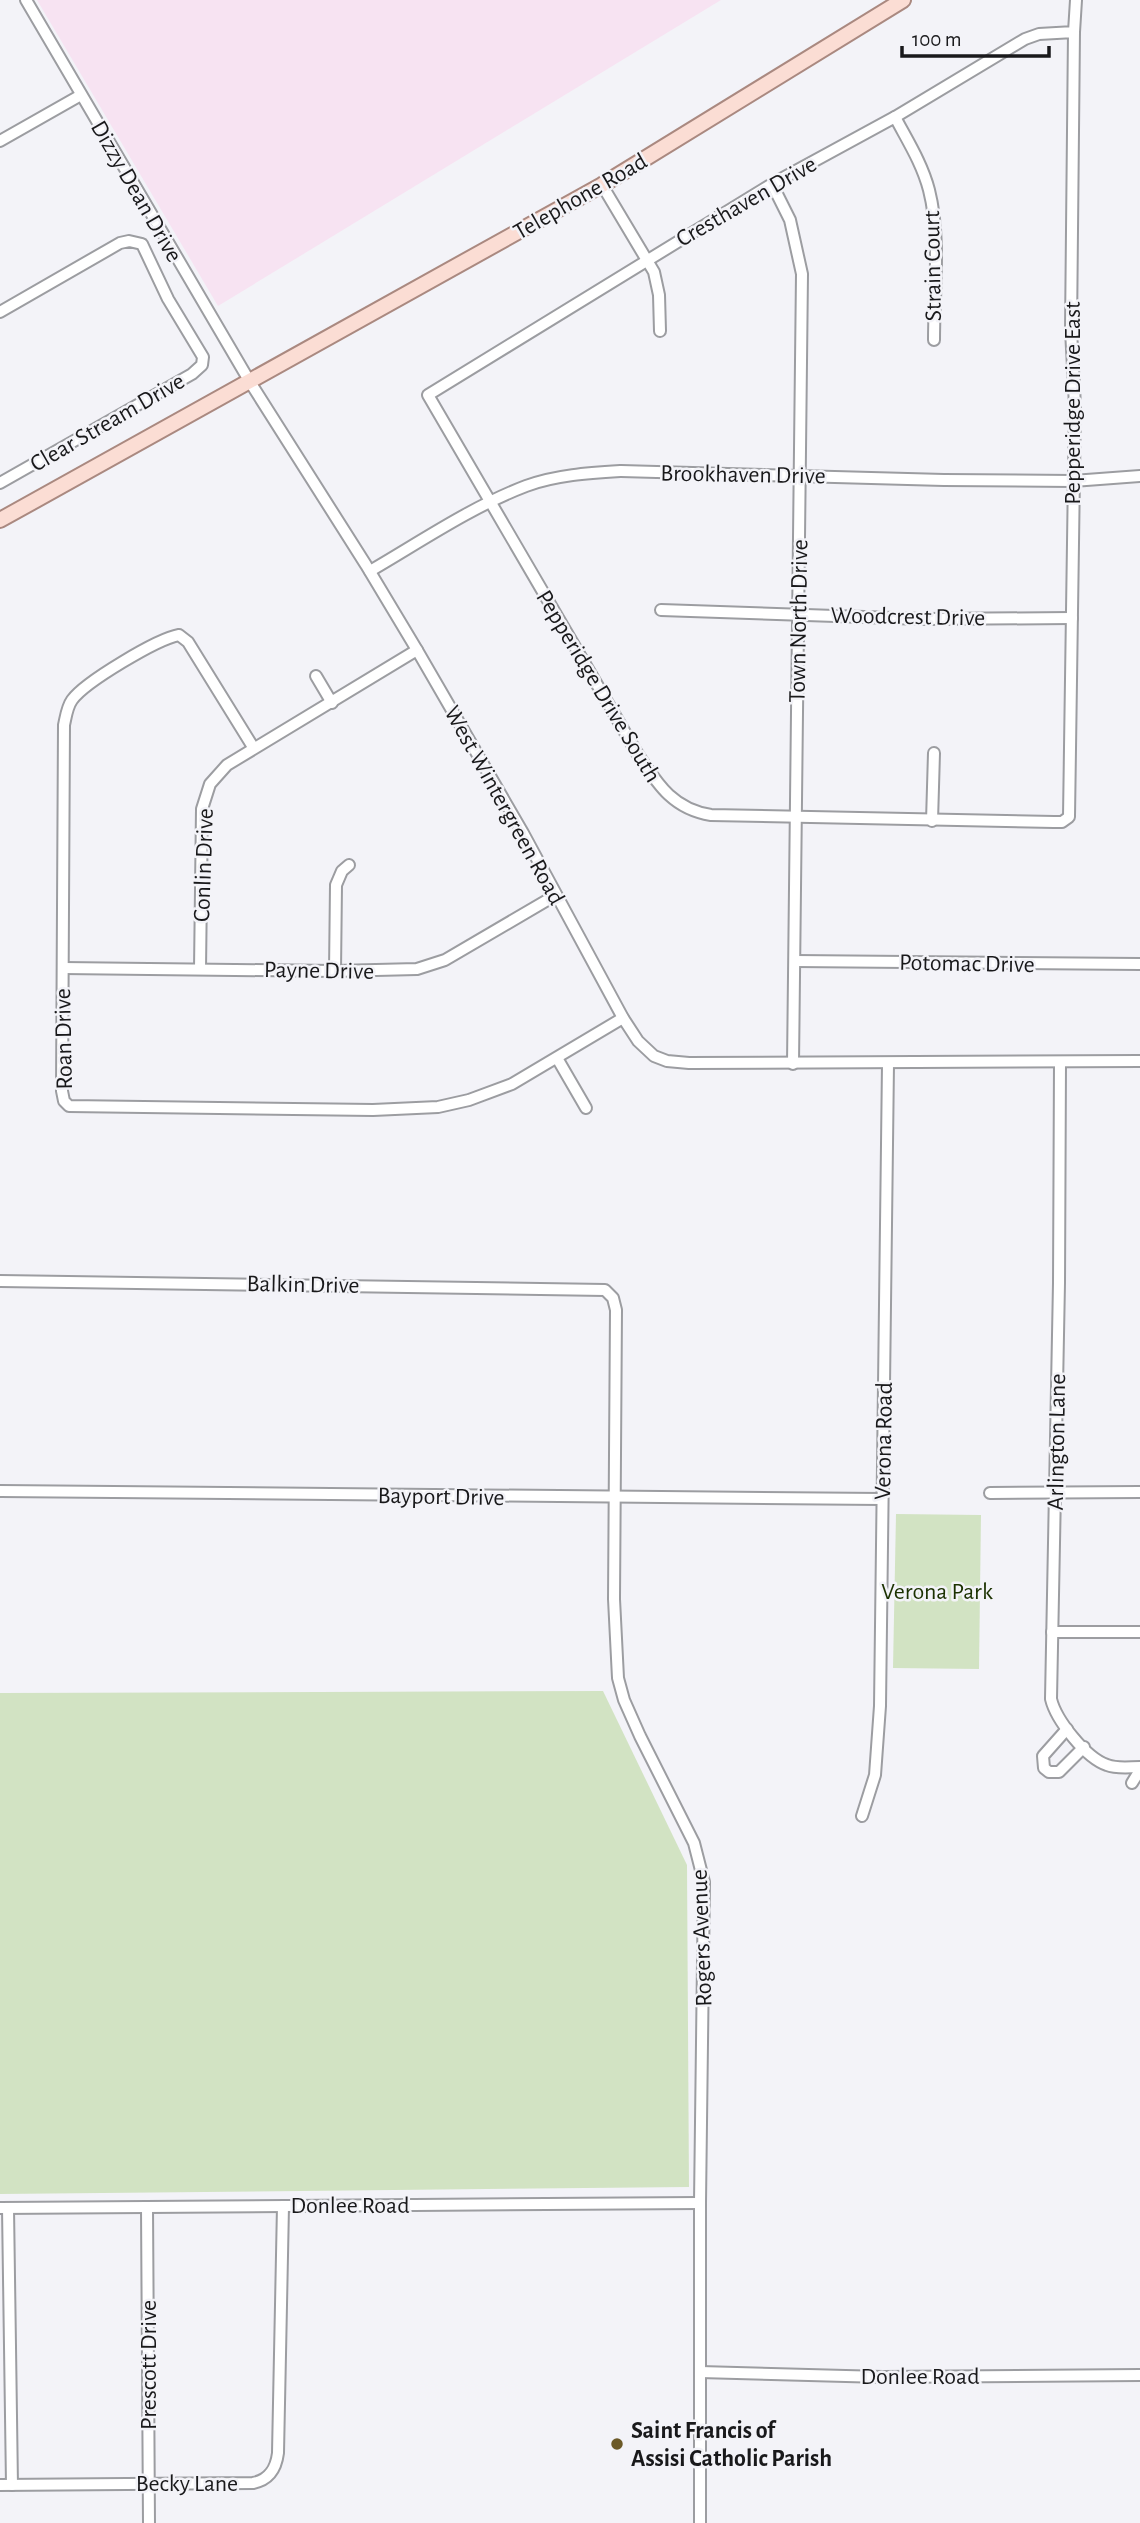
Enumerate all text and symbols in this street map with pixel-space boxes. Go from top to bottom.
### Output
scale bar [902,14,1049,58]
text: 100 m [912,29,962,50]
street label: Dizzy Dean Drive [86,117,186,266]
street label: Telephone Road [510,149,651,245]
street label: Cresthaven Drive [672,152,821,252]
street label: Strain Court [920,210,946,322]
street label: Pepperidge Drive East [1061,301,1085,505]
street label: Clear Stream Drive [26,369,189,477]
street label: Brookhaven Drive [660,462,826,488]
street label: Town North Drive [786,539,812,703]
street label: Pepperidge Drive South [531,586,665,787]
street label: Woodcrest Drive [830,604,985,630]
street label: West Wintergreen Road [439,702,569,909]
street label: Conlin Drive [190,808,218,922]
street label: Potomac Drive [899,951,1035,977]
street label: Payne Drive [264,958,374,984]
street label: Roan Drive [51,988,77,1090]
street label: Balkin Drive [246,1272,360,1298]
street label: Arlington Lane [1044,1373,1070,1511]
street label: Verona Road [871,1382,897,1500]
street label: Bayport Drive [377,1484,505,1510]
park label: Verona Park [881,1580,993,1604]
street label: Rogers Avenue [688,1869,716,2007]
street label: Donlee Road [290,2194,410,2218]
street label: Prescott Drive [137,2300,161,2430]
street label: Donlee Road [860,2365,980,2389]
place label: Saint Francis of Assisi Catholic Parish [631,2419,832,2471]
marker: Saint Francis of Assisi Catholic Parish [609,2436,625,2452]
street label: Becky Lane [136,2472,238,2496]

